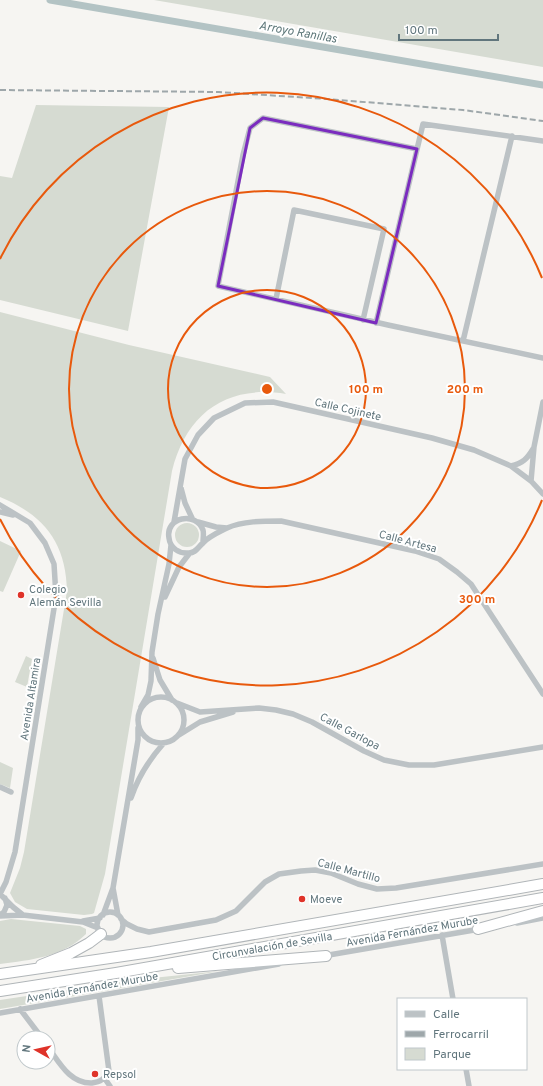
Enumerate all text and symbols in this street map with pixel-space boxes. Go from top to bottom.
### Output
scale bar [399,16,498,42]
water label: Arroyo Ranillas [258,18,339,48]
text: 100 m [405,23,438,39]
centre of rings [260,382,274,396]
text: 100 m [349,382,383,398]
text: 200 m [447,382,483,398]
street label: Calle Cojinete [313,395,383,424]
street label: Calle Artesa [377,528,438,556]
place label: Colegio Alemán Sevilla [29,583,102,610]
marker: Colegio Alemán Sevilla [16,590,26,600]
text: 300 m [459,592,495,608]
street label: Avenida Altamira [18,656,44,742]
street label: Calle Garlopa [317,710,382,754]
street label: Calle Martillo [316,856,382,886]
place label: Moeve [310,893,342,907]
marker: Moeve [297,894,307,904]
street label: Avenida Fernández Murube [345,913,479,950]
street label: Circunvalación de Sevilla [211,929,334,964]
street label: Avenida Fernández Murube [25,969,159,1006]
legend [397,998,527,1070]
text: Calle [433,1007,460,1023]
text: Ferrocarril [433,1027,489,1043]
north arrow [16,1030,56,1070]
text: N [20,1044,35,1054]
text: Parque [433,1047,471,1063]
place label: Repsol [103,1068,136,1082]
marker: Repsol [90,1069,100,1079]

